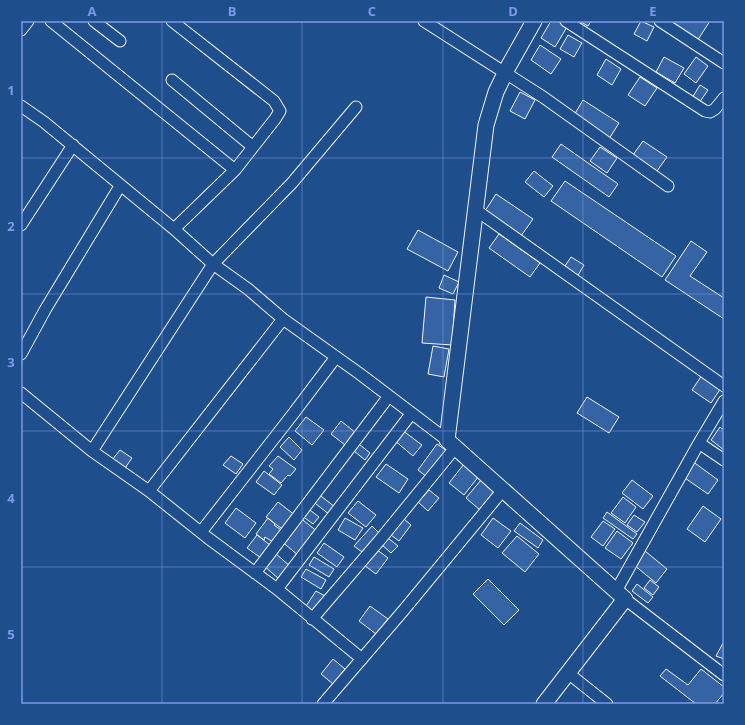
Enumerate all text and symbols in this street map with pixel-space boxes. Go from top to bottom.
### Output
text: A [88,2,97,20]
text: B [228,2,237,20]
text: C [368,2,376,20]
text: D [508,2,518,20]
text: E [649,2,657,20]
text: 1 [7,81,15,99]
text: 2 [7,217,15,235]
text: 3 [7,353,15,371]
text: 4 [7,489,15,507]
text: 5 [7,625,15,643]

